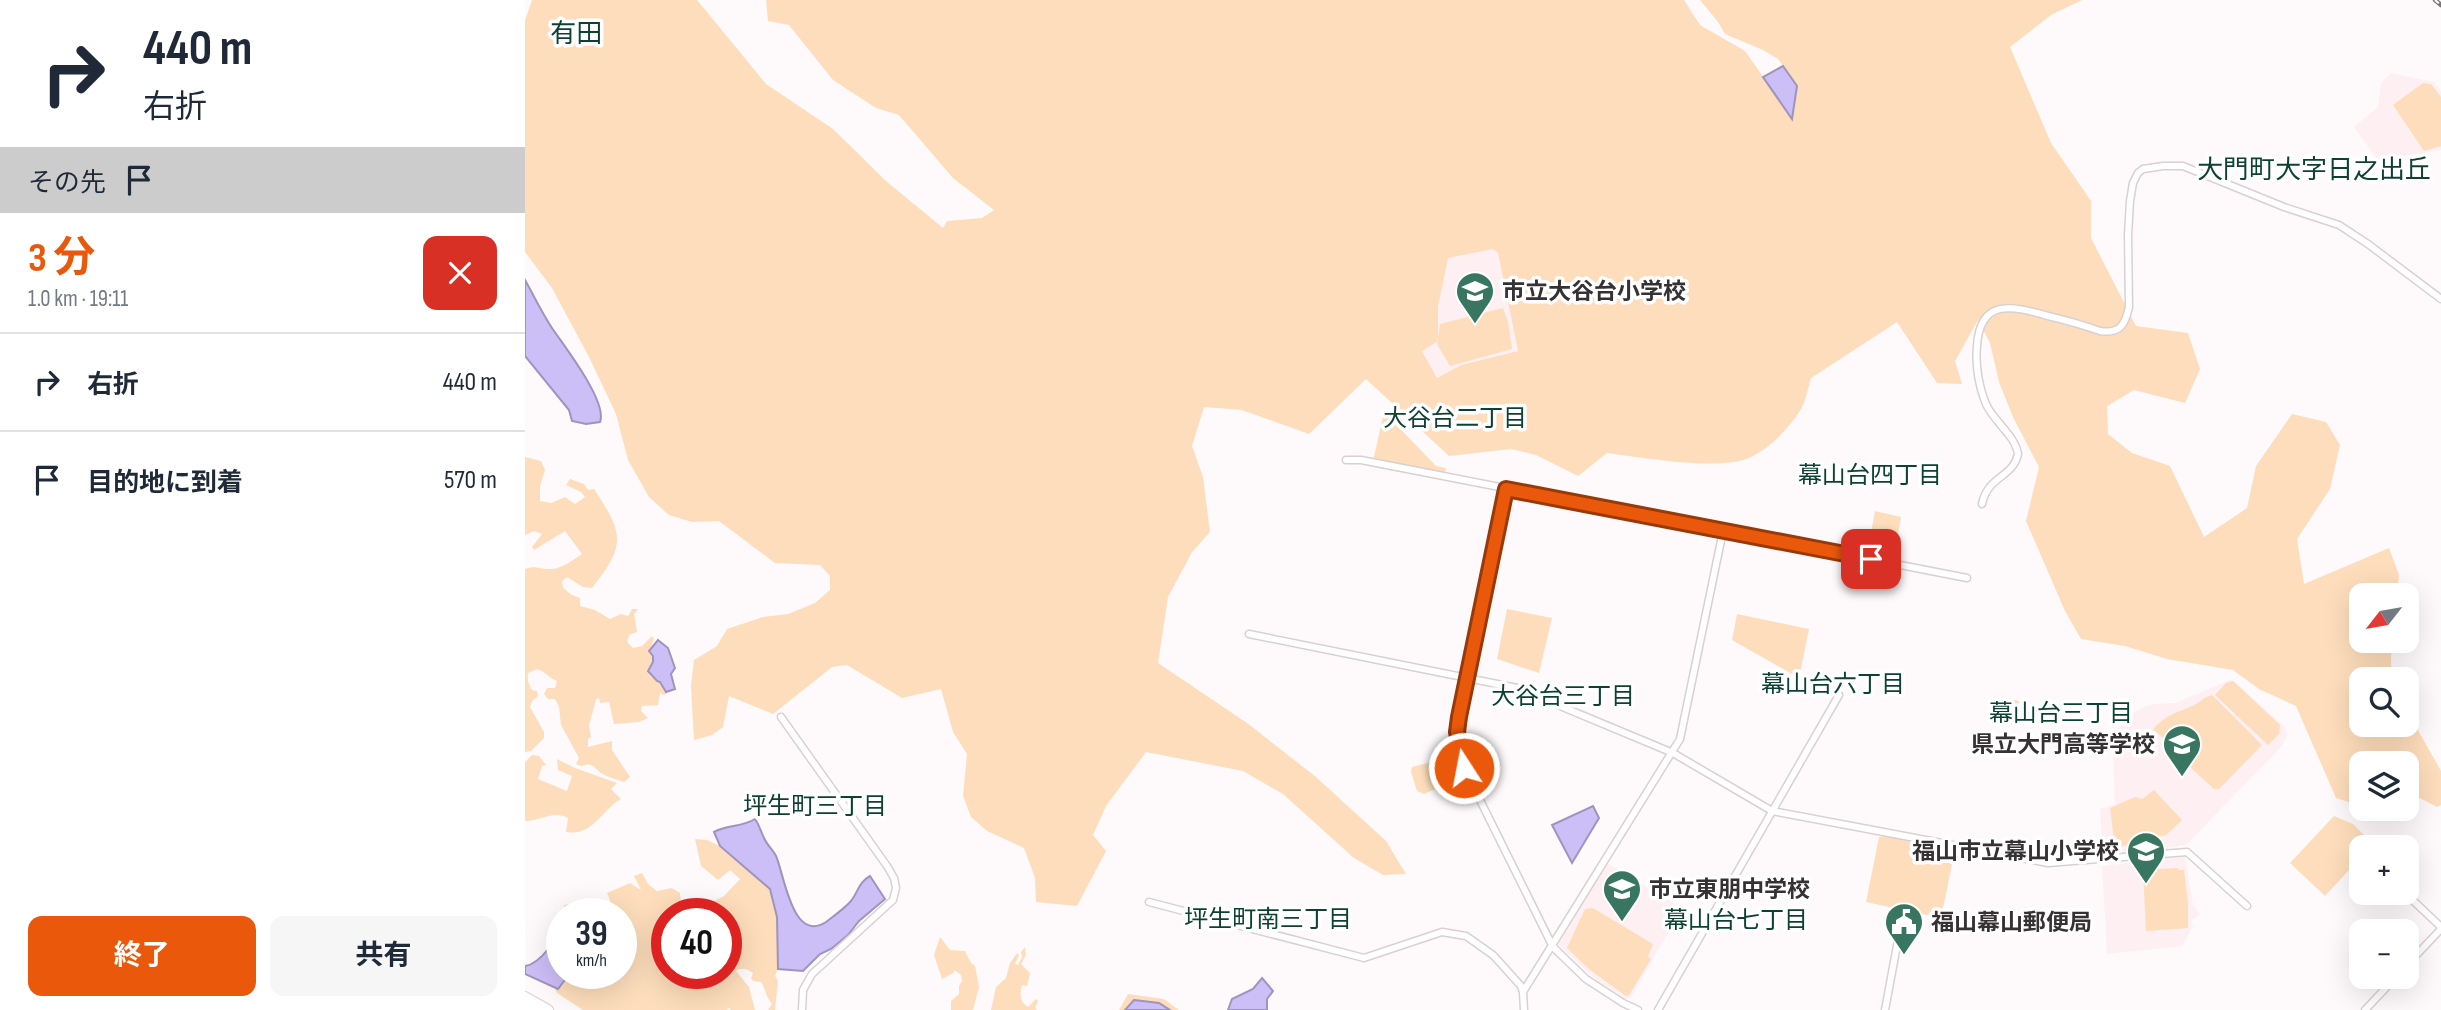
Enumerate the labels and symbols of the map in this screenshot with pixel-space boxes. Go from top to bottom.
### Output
district label: 有田 [550,19,602,50]
district label: 大門町大字日之出丘 [2197,155,2431,186]
school or university icon: 市立大谷台小学校 [1454,270,1496,325]
place label: 市立大谷台小学校 [1502,278,1686,306]
district label: 大谷台二丁目 [1383,404,1527,433]
district label: 幕山台四丁目 [1798,461,1942,490]
pin [1841,529,1901,589]
north arrow [2349,583,2419,653]
district label: 幕山台六丁目 [1761,670,1905,699]
district label: 大谷台三丁目 [1491,682,1635,711]
district label: 幕山台三丁目 [1989,699,2133,728]
school or university icon: 県立大門高等学校 [2161,723,2203,778]
position arrow [1427,731,1501,805]
place label: 県立大門高等学校 [1971,731,2155,759]
district label: 坪生町三丁目 [743,792,887,821]
school or university icon: 福山市立幕山小学校 [2125,830,2167,885]
place label: 福山市立幕山小学校 [1912,838,2119,866]
school or university icon: 市立東朋中学校 [1601,868,1643,923]
place label: 市立東朋中学校 [1649,876,1810,904]
speed limit sign: 40 [651,898,742,989]
public building icon: 福山幕山郵便局 [1883,901,1925,956]
district label: 坪生町南三丁目 [1184,905,1352,934]
district label: 幕山台七丁目 [1664,906,1808,935]
place label: 福山幕山郵便局 [1931,909,2092,937]

